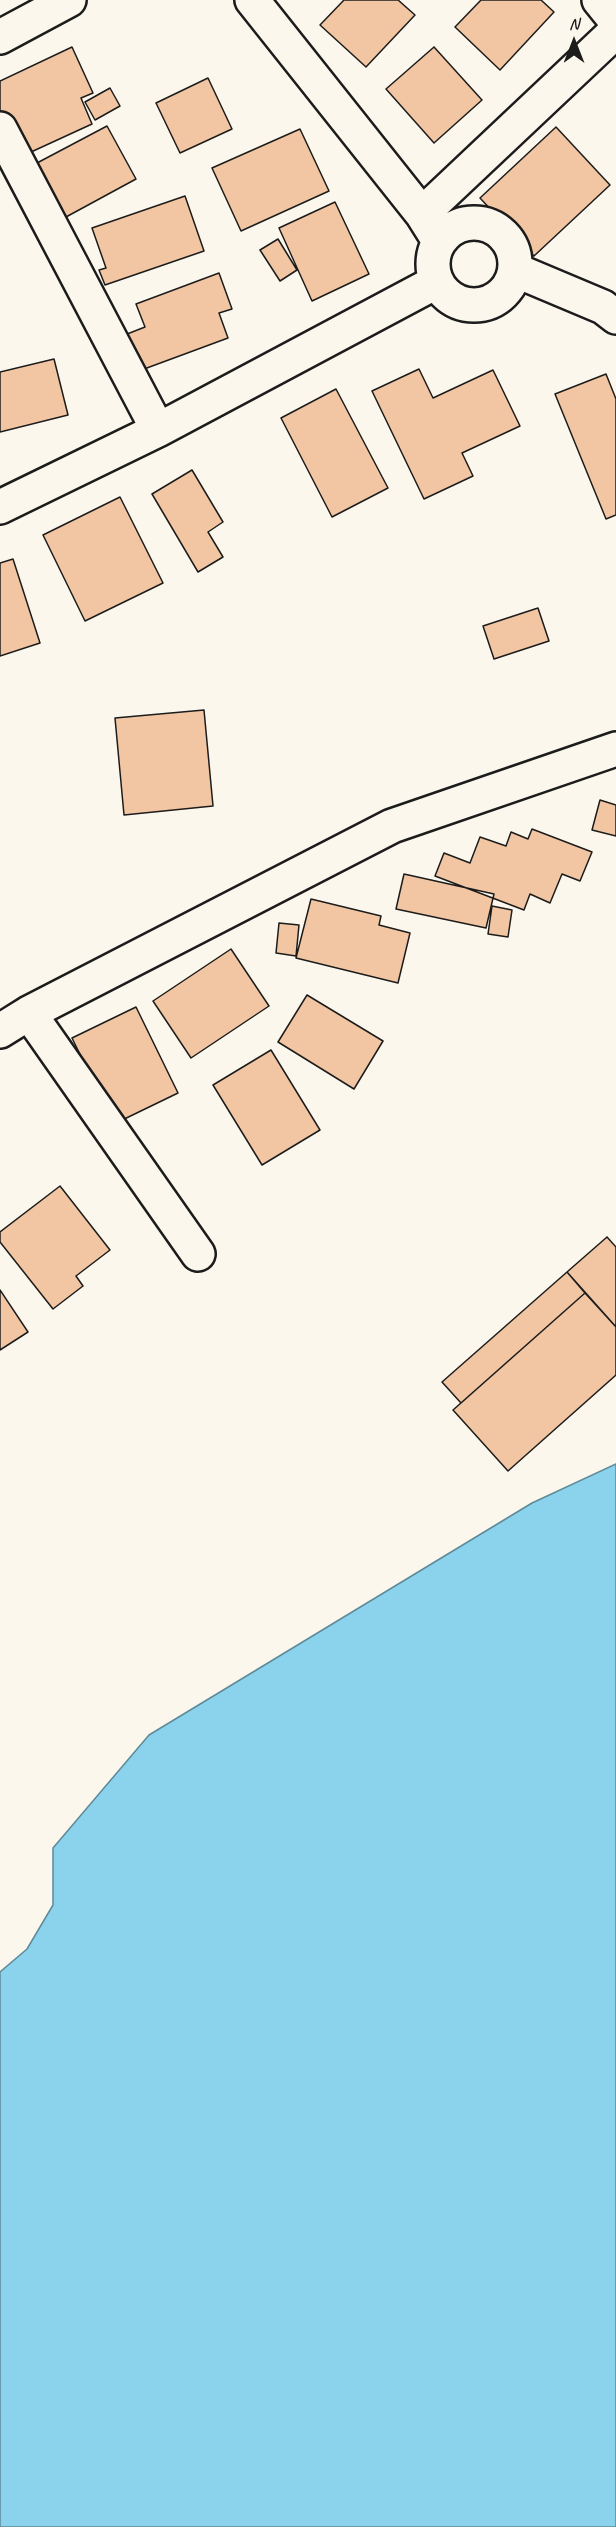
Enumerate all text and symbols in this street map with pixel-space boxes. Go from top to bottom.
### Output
north arrow [544,12,604,72]
text: N [569,14,579,34]

